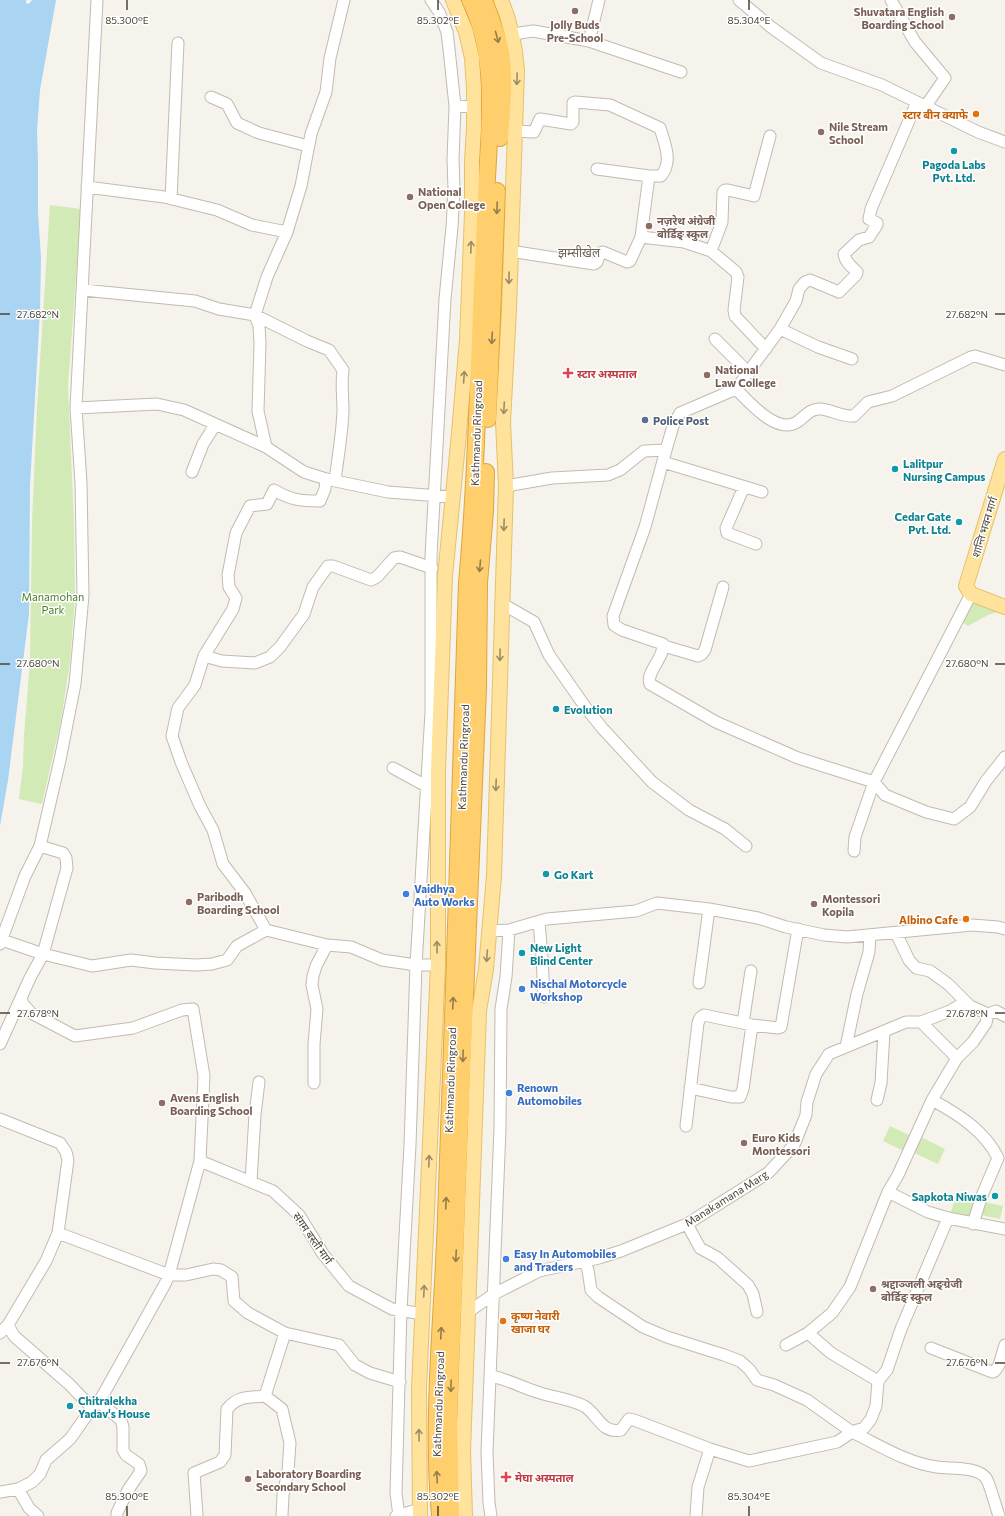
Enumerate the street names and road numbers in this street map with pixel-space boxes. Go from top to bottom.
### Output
street label: Kathmandu Ringroad [468,380,484,486]
street label: शान्ति भवन मार्ग [969,494,1000,559]
street label: Kathmandu Ringroad [455,704,471,810]
street label: Kathmandu Ringroad [442,1027,458,1133]
street label: Manakamana Marg [682,1167,770,1229]
street label: संगम बस्ती मार्ग [291,1210,336,1267]
street label: Kathmandu Ringroad [430,1351,446,1457]

